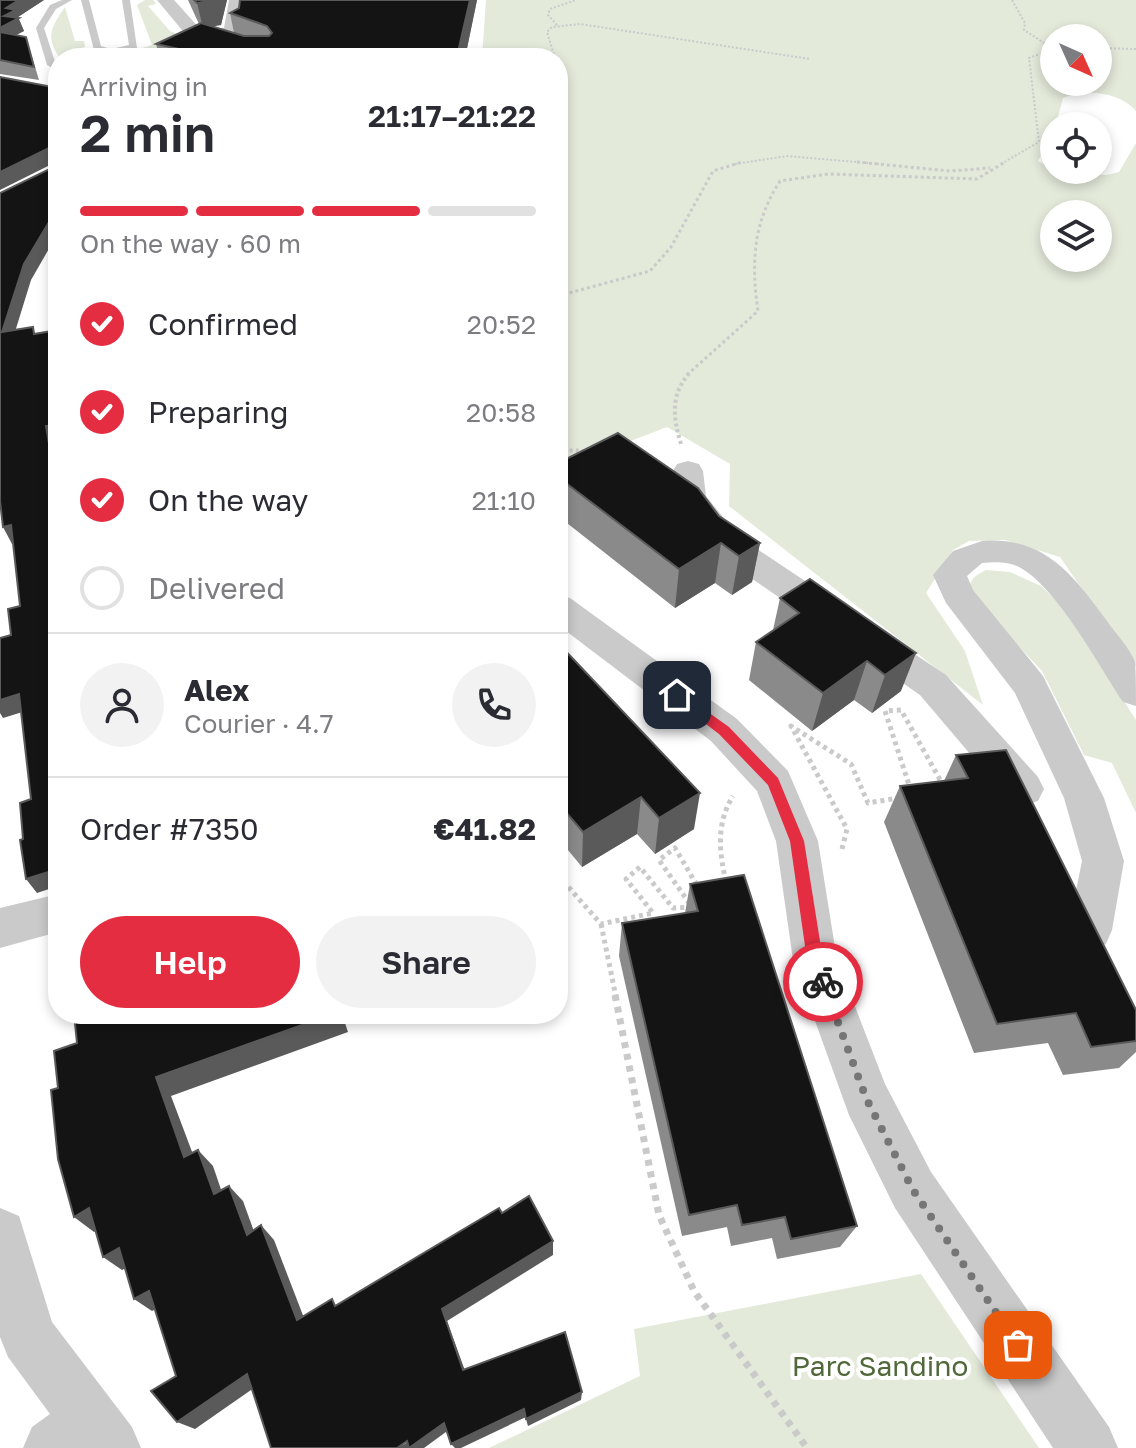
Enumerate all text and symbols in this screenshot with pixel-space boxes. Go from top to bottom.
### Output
north arrow [1040,24,1112,96]
map controls [1040,24,1112,272]
text: Arriving in [80,71,208,102]
text: 21:17–21:22 [368,98,536,134]
text: 2 min [80,101,215,163]
button: locate [1040,112,1112,184]
button: layers [1040,200,1112,272]
text: On the way · 60 m [80,228,301,259]
icon: check [80,302,124,346]
text: Confirmed [148,306,298,342]
text: 20:52 [467,309,536,340]
icon: check [80,390,124,434]
text: Preparing [148,394,289,430]
text: 20:58 [466,397,536,428]
icon: check [80,478,124,522]
text: On the way [148,482,308,518]
text: 21:10 [472,485,536,516]
text: Delivered [148,570,285,606]
pin [643,661,711,729]
button: person [80,663,164,747]
button: phone [452,663,536,747]
text: Alex [184,672,249,708]
icon: home [655,673,699,717]
text: Courier · 4.7 [184,708,334,739]
text: Order #7350 [80,811,259,847]
text: €41.82 [434,811,536,847]
button: Help [80,916,300,1008]
button: Share [316,916,536,1008]
courier [783,942,863,1022]
icon: bike [801,960,845,1004]
pin [984,1311,1052,1379]
icon: bag [996,1323,1040,1367]
park label: Parc Sandino [792,1349,968,1382]

